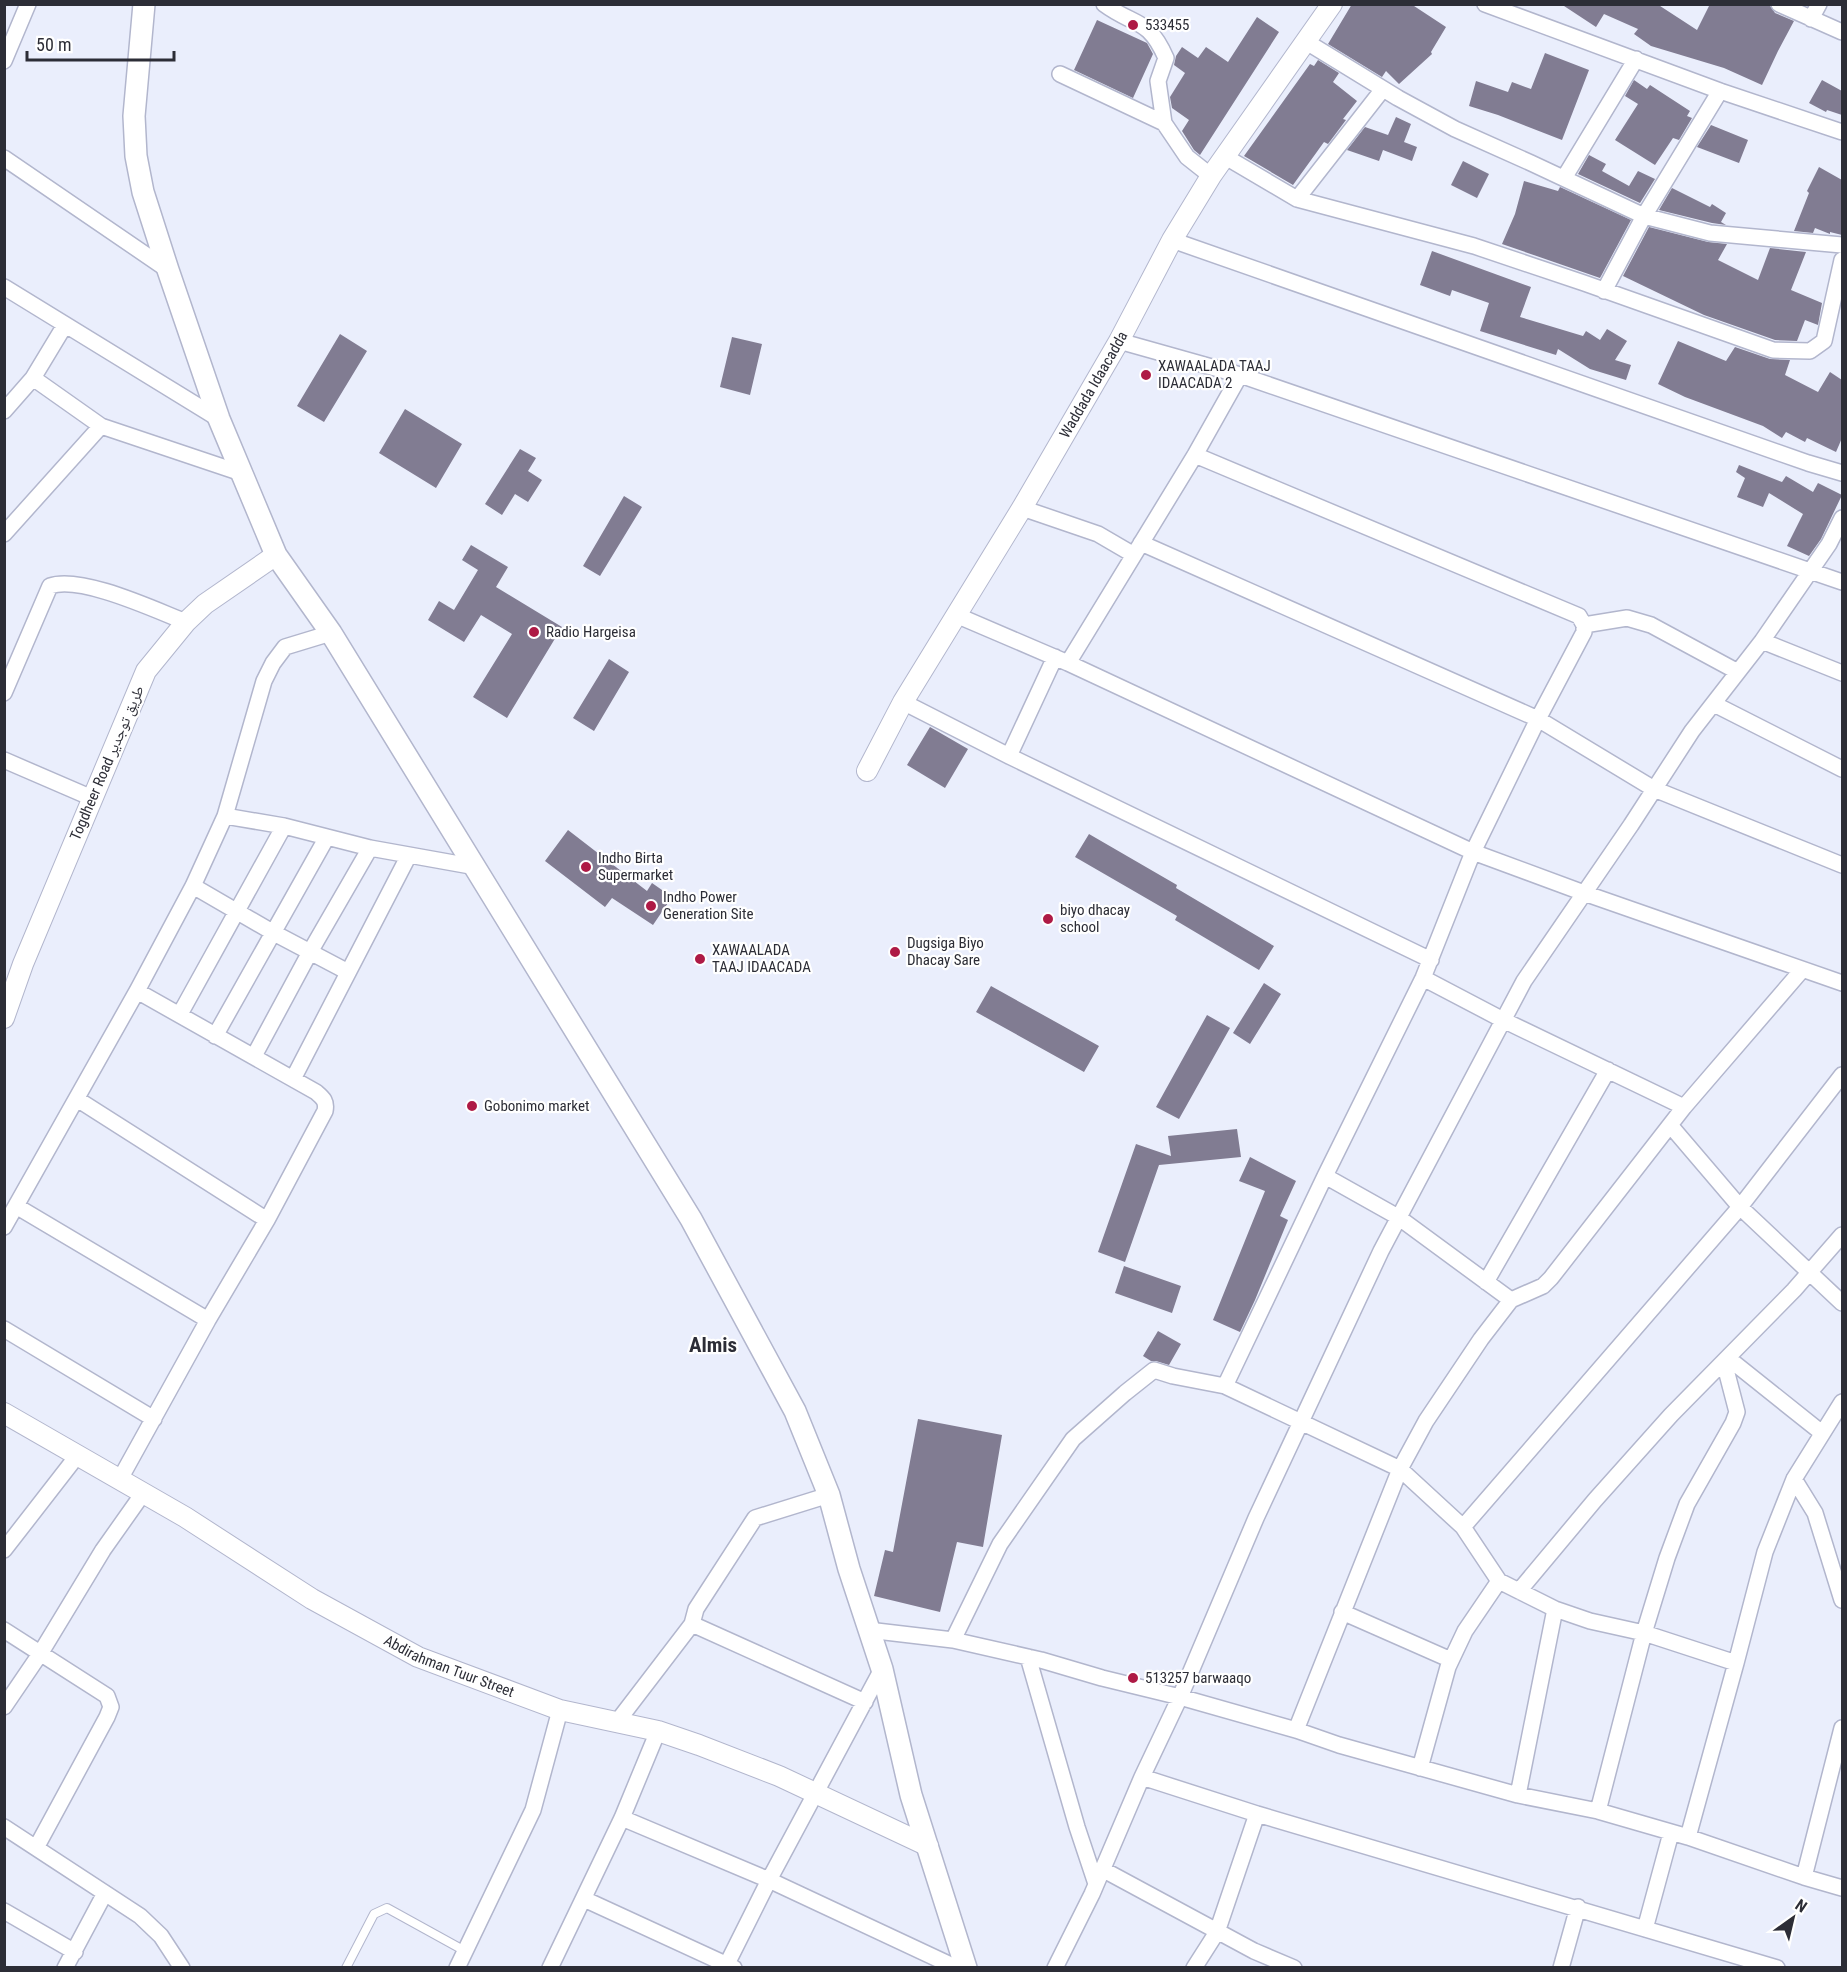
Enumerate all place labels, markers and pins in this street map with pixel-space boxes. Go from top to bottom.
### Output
place label: 533455 [1145,16,1189,34]
marker: 533455 [1126,18,1140,32]
place label: XAWAALADA TAAJ IDAACADA 2 [1158,357,1271,392]
marker: XAWAALADA TAAJ IDAACADA 2 [1139,368,1153,382]
place label: Radio Hargeisa [546,623,636,641]
marker: Radio Hargeisa [527,625,541,639]
place label: Indho Birta Supermarket [598,849,673,884]
marker: Indho Birta Supermarket [579,860,593,874]
place label: Indho Power Generation Site [663,888,753,923]
marker: Indho Power Generation Site [644,899,658,913]
place label: biyo dhacay school [1060,901,1130,936]
marker: biyo dhacay school [1041,912,1055,926]
place label: Dugsiga Biyo Dhacay Sare [907,934,984,969]
place label: XAWAALADA TAAJ IDAACADA [712,941,811,976]
marker: Dugsiga Biyo Dhacay Sare [888,945,902,959]
marker: XAWAALADA TAAJ IDAACADA [693,952,707,966]
place label: Gobonimo market [484,1097,589,1115]
marker: Gobonimo market [465,1099,479,1113]
place label: 513257 barwaaqo [1145,1669,1251,1687]
marker: 513257 barwaaqo [1126,1671,1140,1685]

